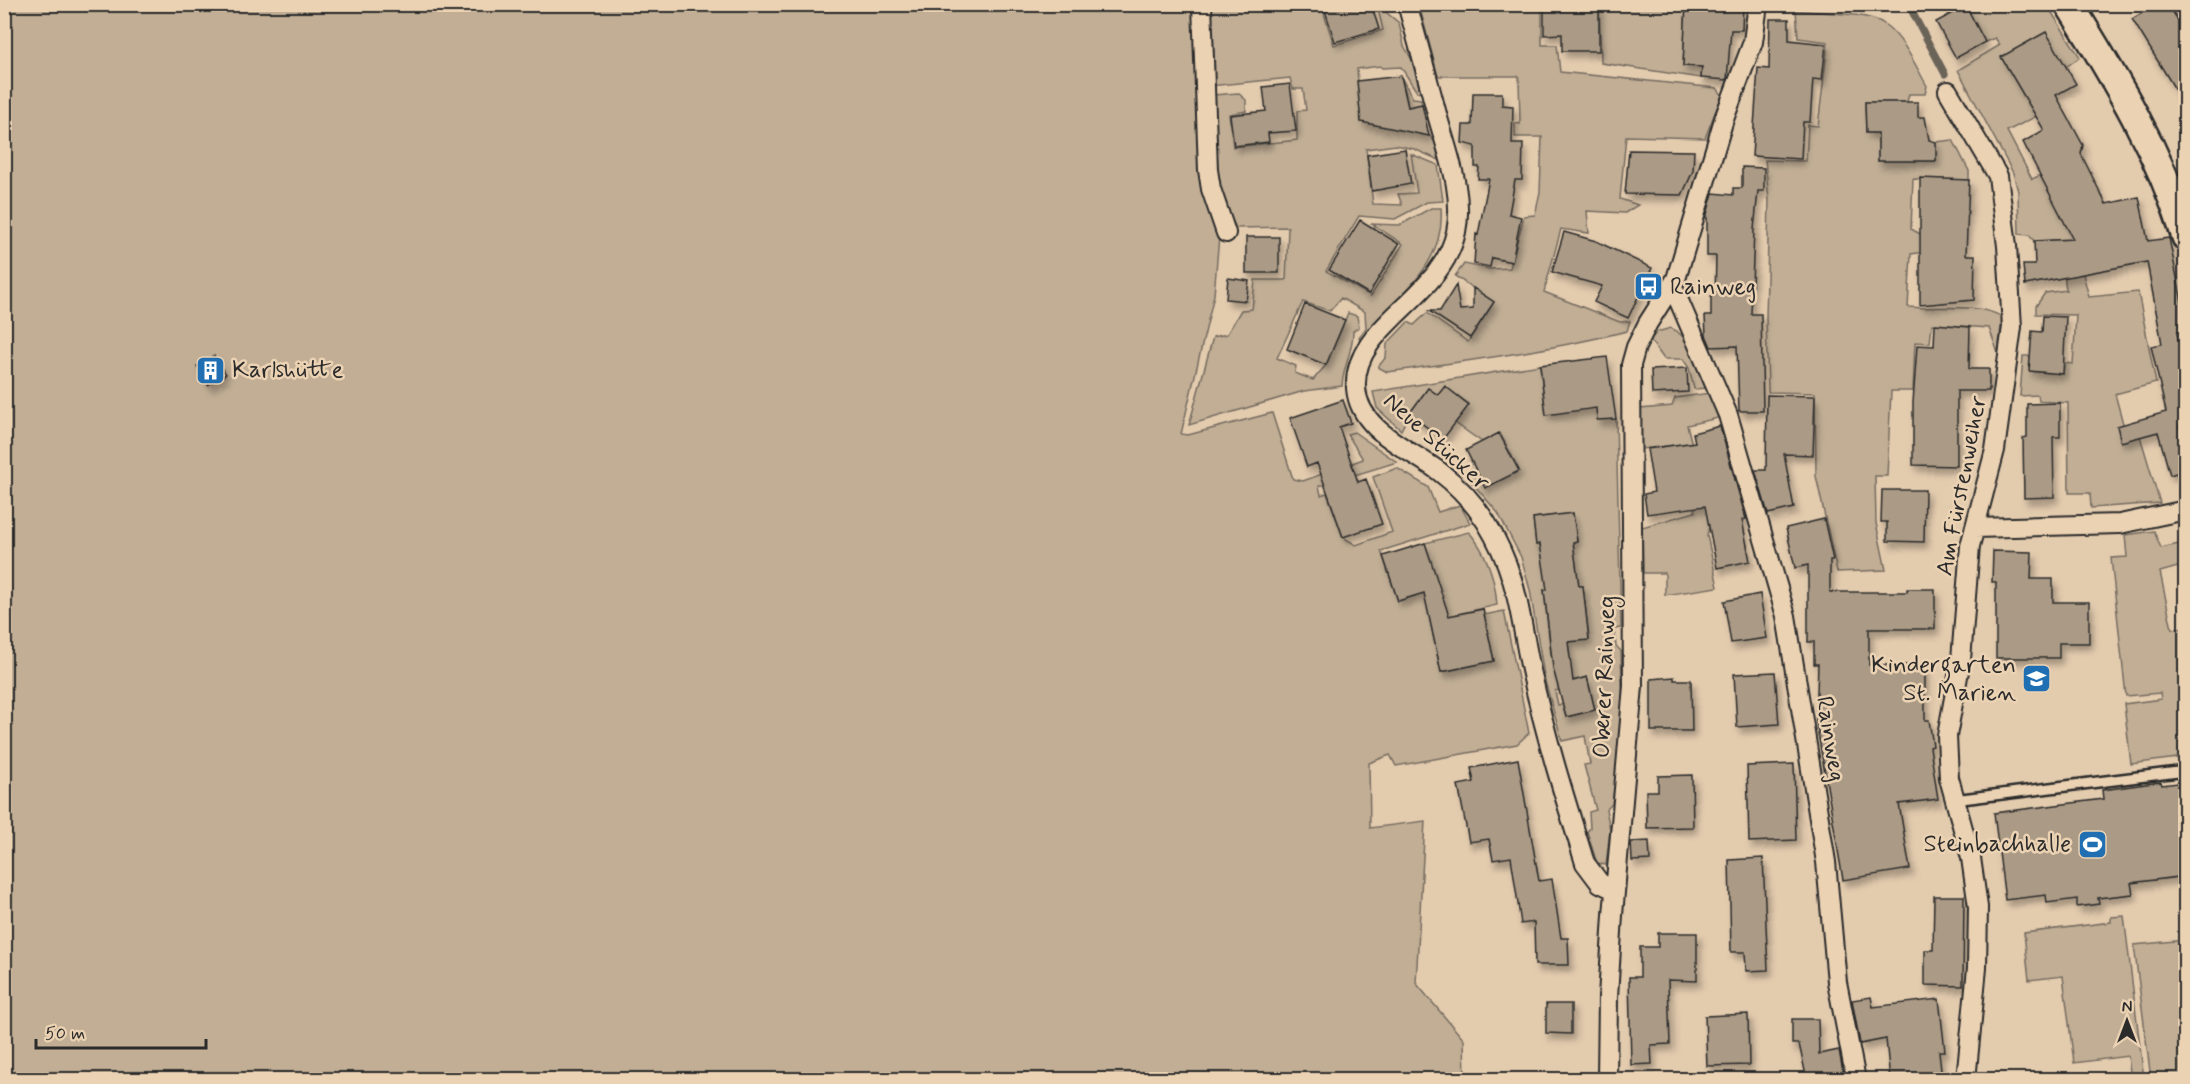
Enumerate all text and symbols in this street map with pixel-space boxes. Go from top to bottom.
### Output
bus stop icon: Rainweg [1633,271,1665,303]
place label: Rainweg [1670,272,1756,303]
building icon: Karlshütte [195,354,227,386]
place label: Karlshütte [232,355,343,386]
street label: Neue Stücker [1376,386,1496,498]
street label: Am Fürstenweiher [1929,393,1995,579]
street label: Oberer Rainweg [1587,595,1625,759]
place label: Kindergarten St. Marien [1871,650,2016,709]
school or university icon: Kindergarten St. Marien [2021,663,2053,695]
street label: Rainweg [1808,694,1852,784]
sports icon: Steinbachhalle [2076,828,2108,860]
place label: Steinbachhalle [1924,829,2071,860]
north arrow [2097,991,2157,1051]
text: N [2122,997,2132,1018]
scale bar [36,1012,206,1050]
text: 50 m [45,1022,85,1046]

